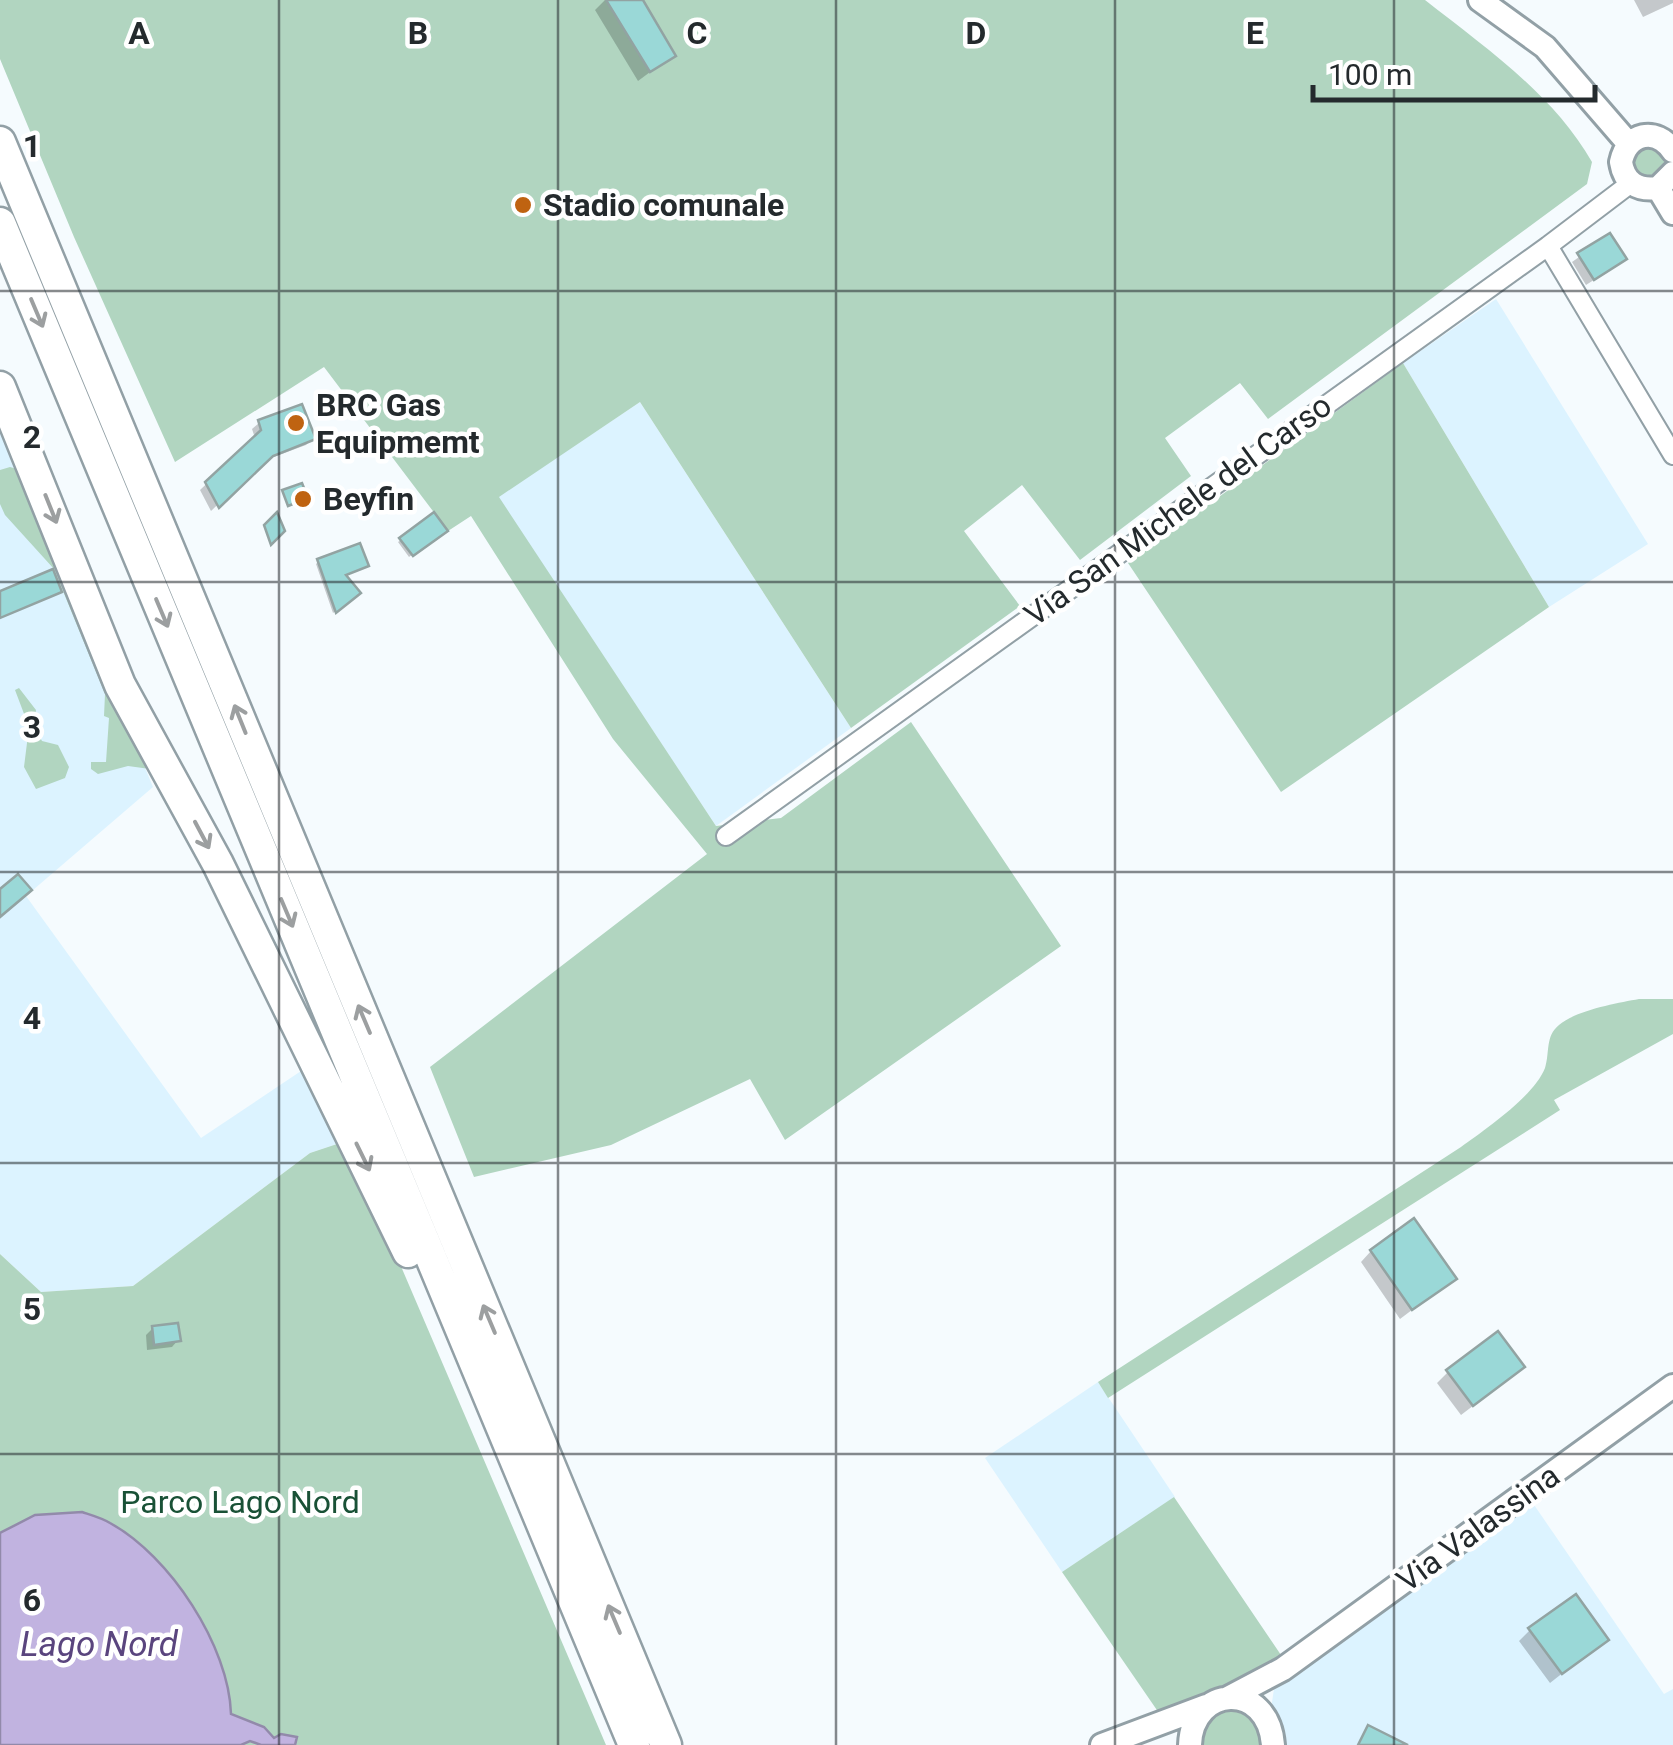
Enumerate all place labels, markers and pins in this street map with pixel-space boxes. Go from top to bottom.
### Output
place label: Stadio comunale [543,186,784,224]
marker: Stadio comunale [512,194,534,216]
place label: BRC Gas Equipmemt [316,386,480,461]
marker: BRC Gas Equipmemt [285,412,307,434]
place label: Beyfin [323,480,414,518]
marker: Beyfin [292,488,314,510]

